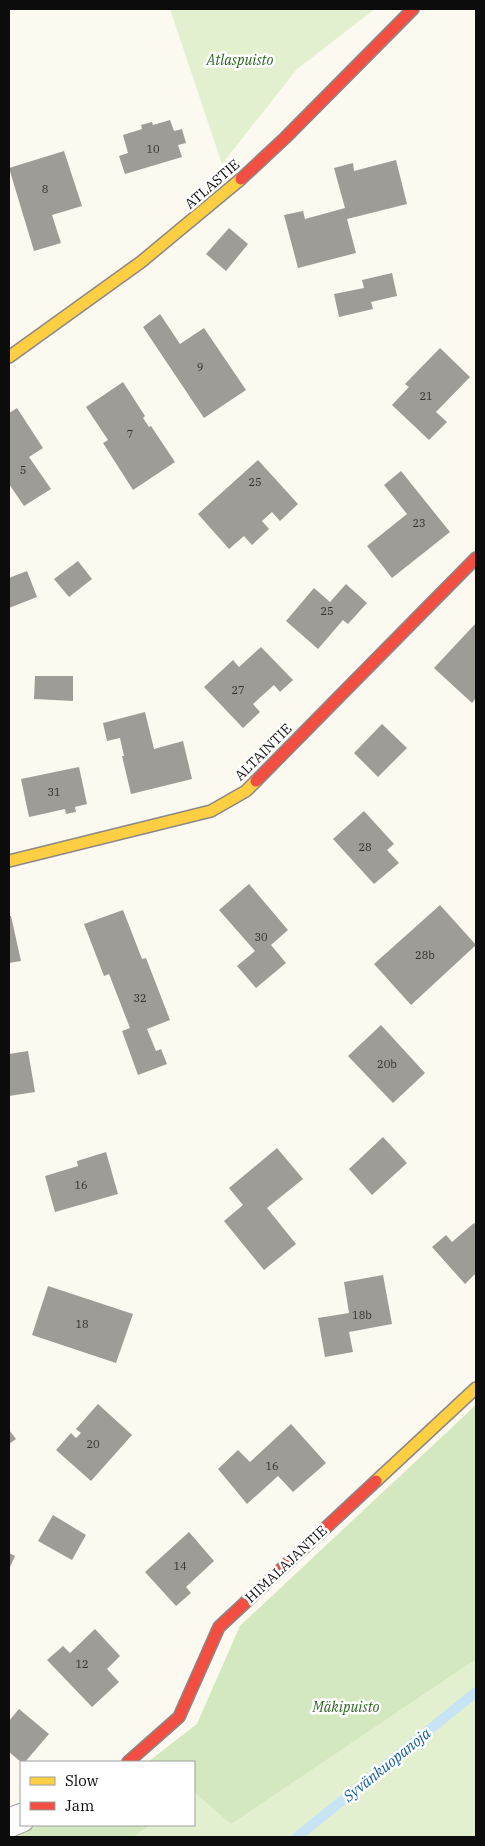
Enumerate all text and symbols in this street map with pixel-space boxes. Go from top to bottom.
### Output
park label: Atlaspuisto [206,51,274,69]
house number: 10 [146,142,160,156]
street label: ATLASTIE [181,155,243,213]
house number: 8 [42,182,48,196]
house number: 9 [197,360,203,374]
house number: 21 [419,389,433,403]
house number: 7 [127,427,133,441]
house number: 5 [20,463,26,477]
house number: 25 [248,475,262,489]
house number: 23 [412,516,426,530]
house number: 25 [320,604,334,618]
house number: 27 [231,683,245,697]
street label: ALTAINTIE [231,720,295,784]
house number: 31 [47,785,61,799]
house number: 28 [358,840,372,854]
house number: 30 [254,930,268,944]
house number: 28b [415,948,435,962]
house number: 32 [133,991,147,1005]
house number: 20b [377,1057,397,1071]
house number: 16 [74,1178,88,1192]
house number: 18b [352,1308,372,1322]
house number: 18 [75,1317,89,1331]
house number: 20 [86,1437,100,1451]
house number: 16 [265,1459,279,1473]
street label: HIMALAJANTIE [241,1521,331,1607]
house number: 14 [173,1559,187,1573]
house number: 12 [75,1657,89,1671]
park label: Mäkipuisto [312,1698,380,1716]
water label: Syvänkuopanoja [338,1723,435,1806]
legend [20,1761,195,1826]
text: Slow [65,1771,99,1790]
text: Jam [65,1796,94,1815]

